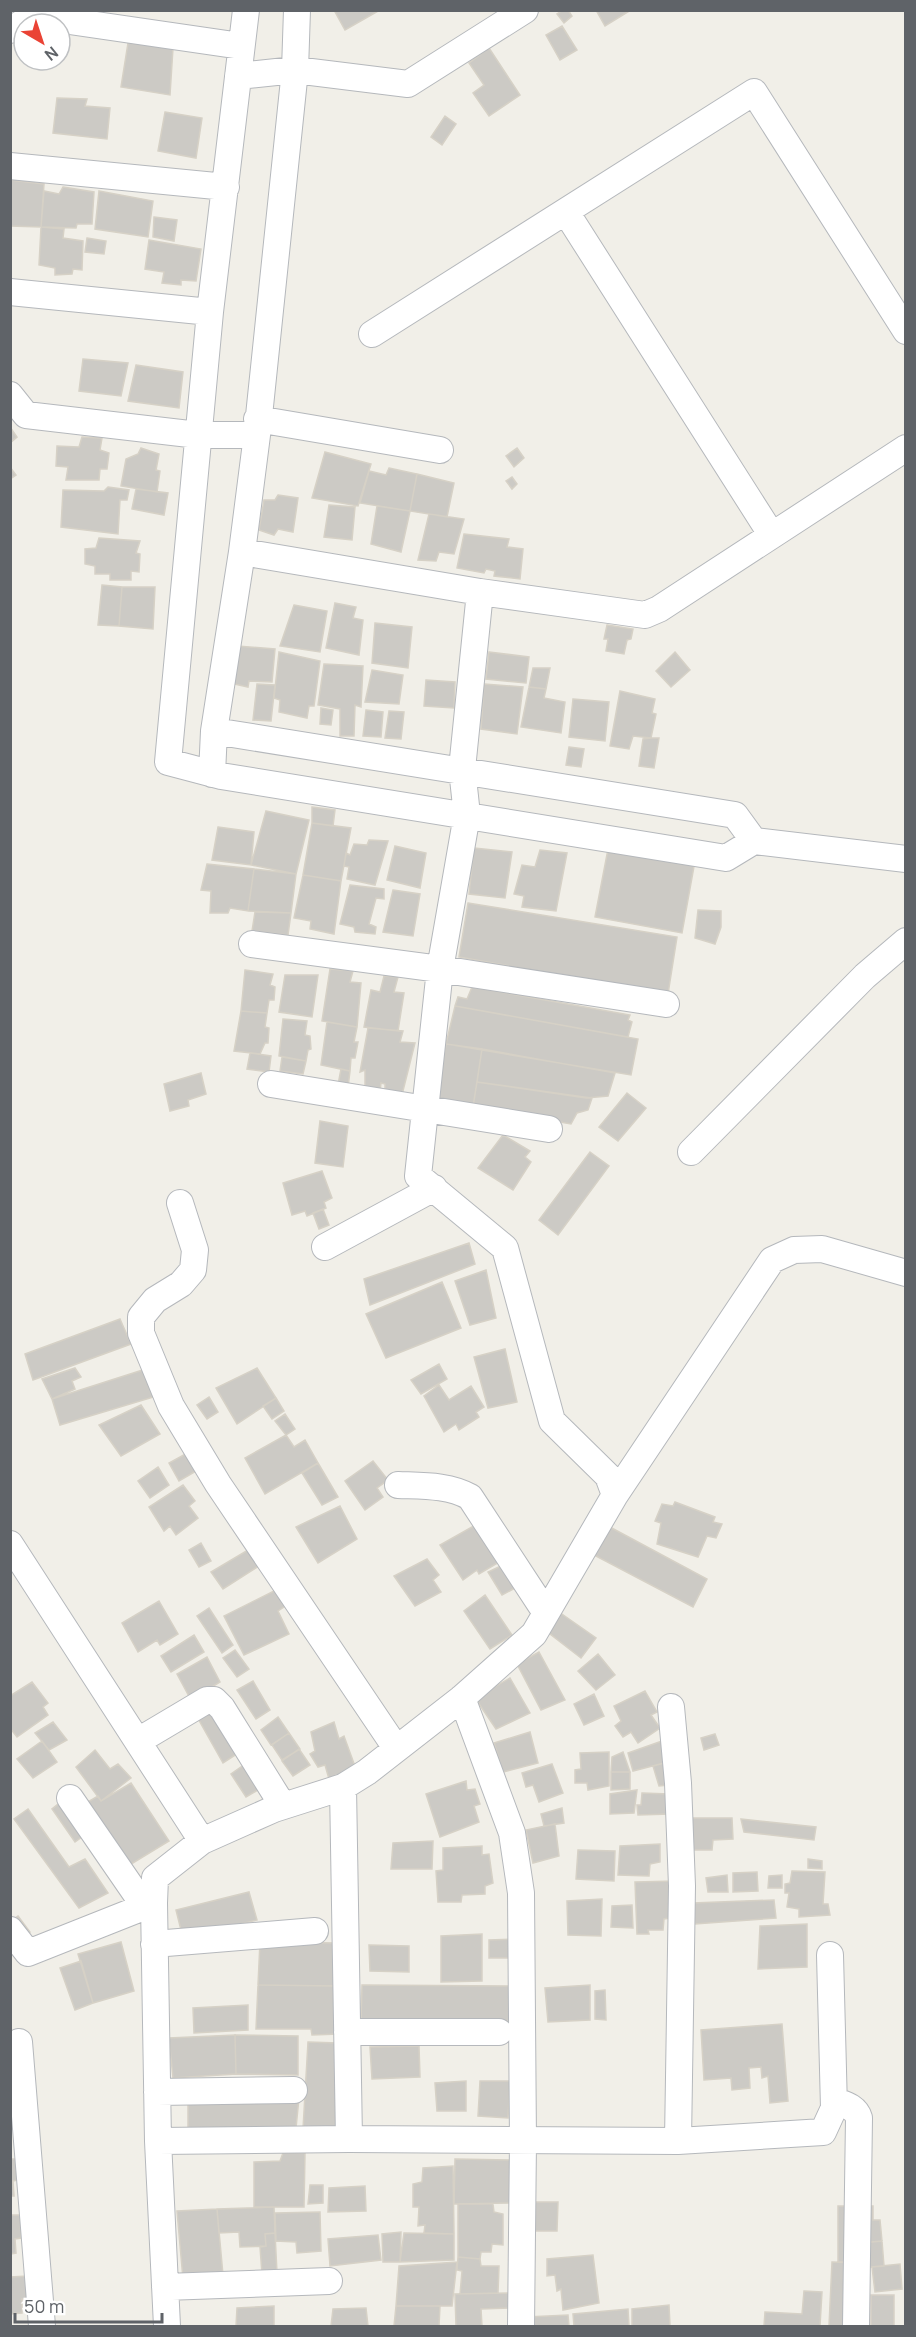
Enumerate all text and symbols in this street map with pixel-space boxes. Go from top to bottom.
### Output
north arrow [12,12,72,72]
text: N [40,41,63,66]
scale bar [15,2286,162,2324]
text: 50 m [24,2294,64,2318]

